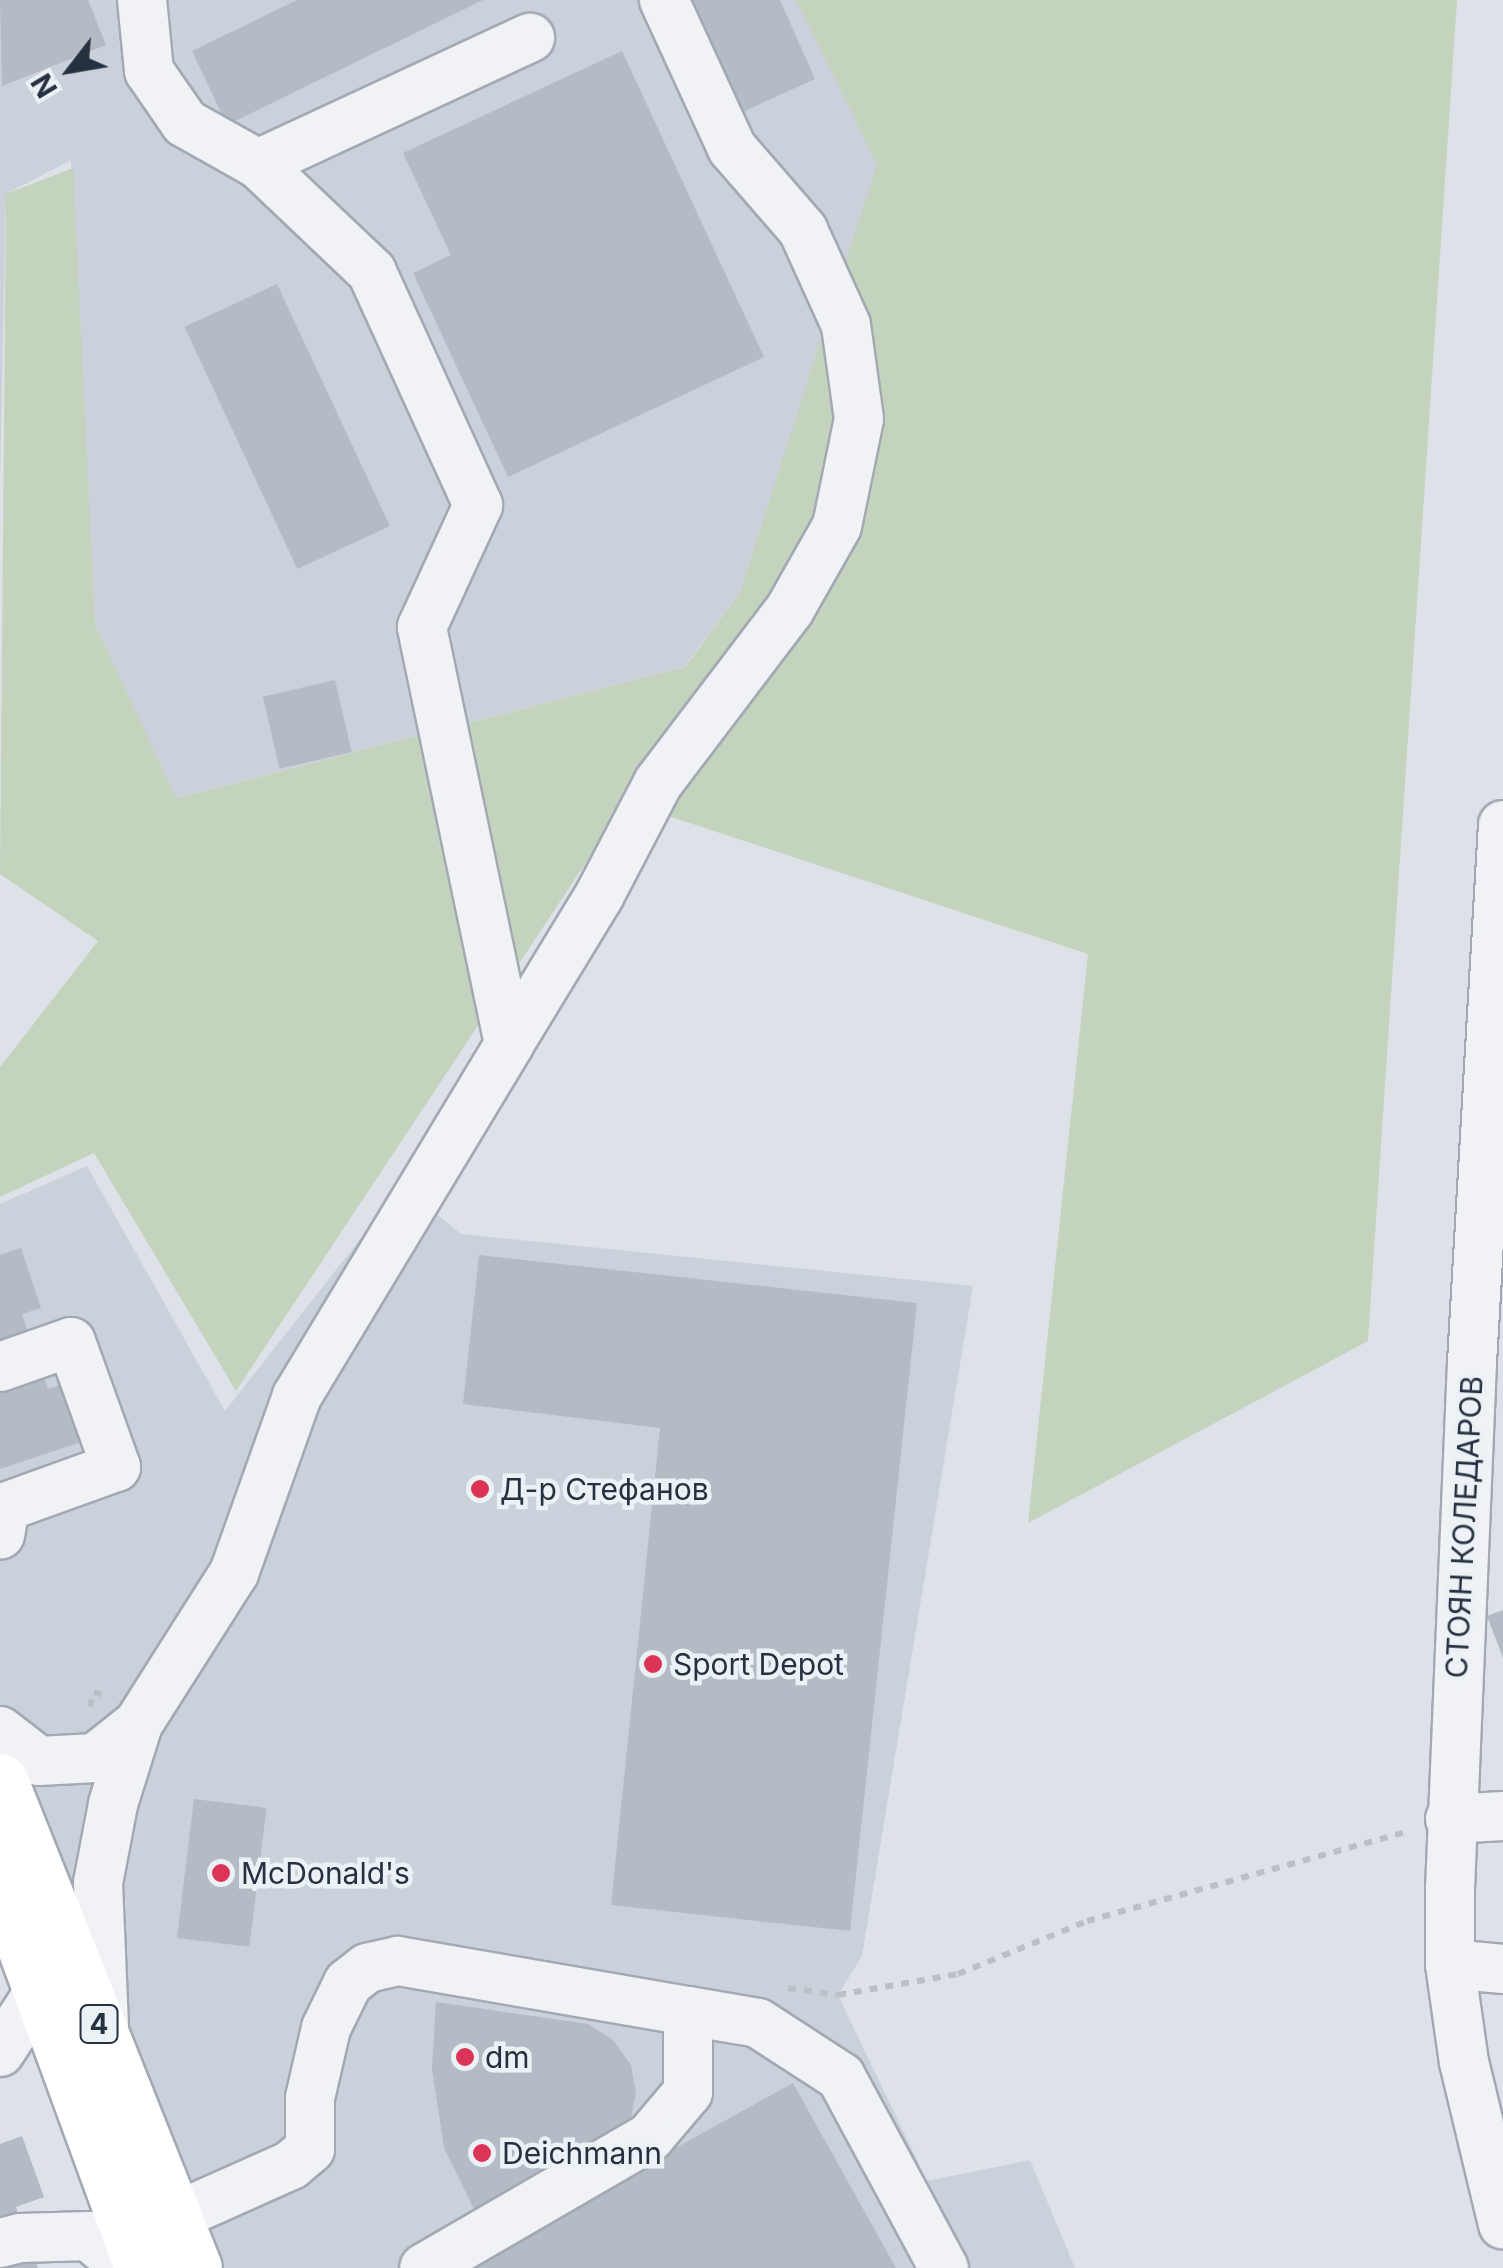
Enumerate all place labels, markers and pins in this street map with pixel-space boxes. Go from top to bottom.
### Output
place label: Д-р Стефанов [500,1471,709,1507]
marker: Д-р Стефанов [469,1478,491,1500]
place label: Sport Depot [673,1646,844,1682]
marker: Sport Depot [642,1653,664,1675]
place label: McDonald's [241,1855,410,1891]
marker: McDonald's [210,1862,232,1884]
place label: dm [485,2039,530,2075]
marker: dm [454,2046,476,2068]
place label: Deichmann [502,2135,662,2171]
marker: Deichmann [471,2142,493,2164]

